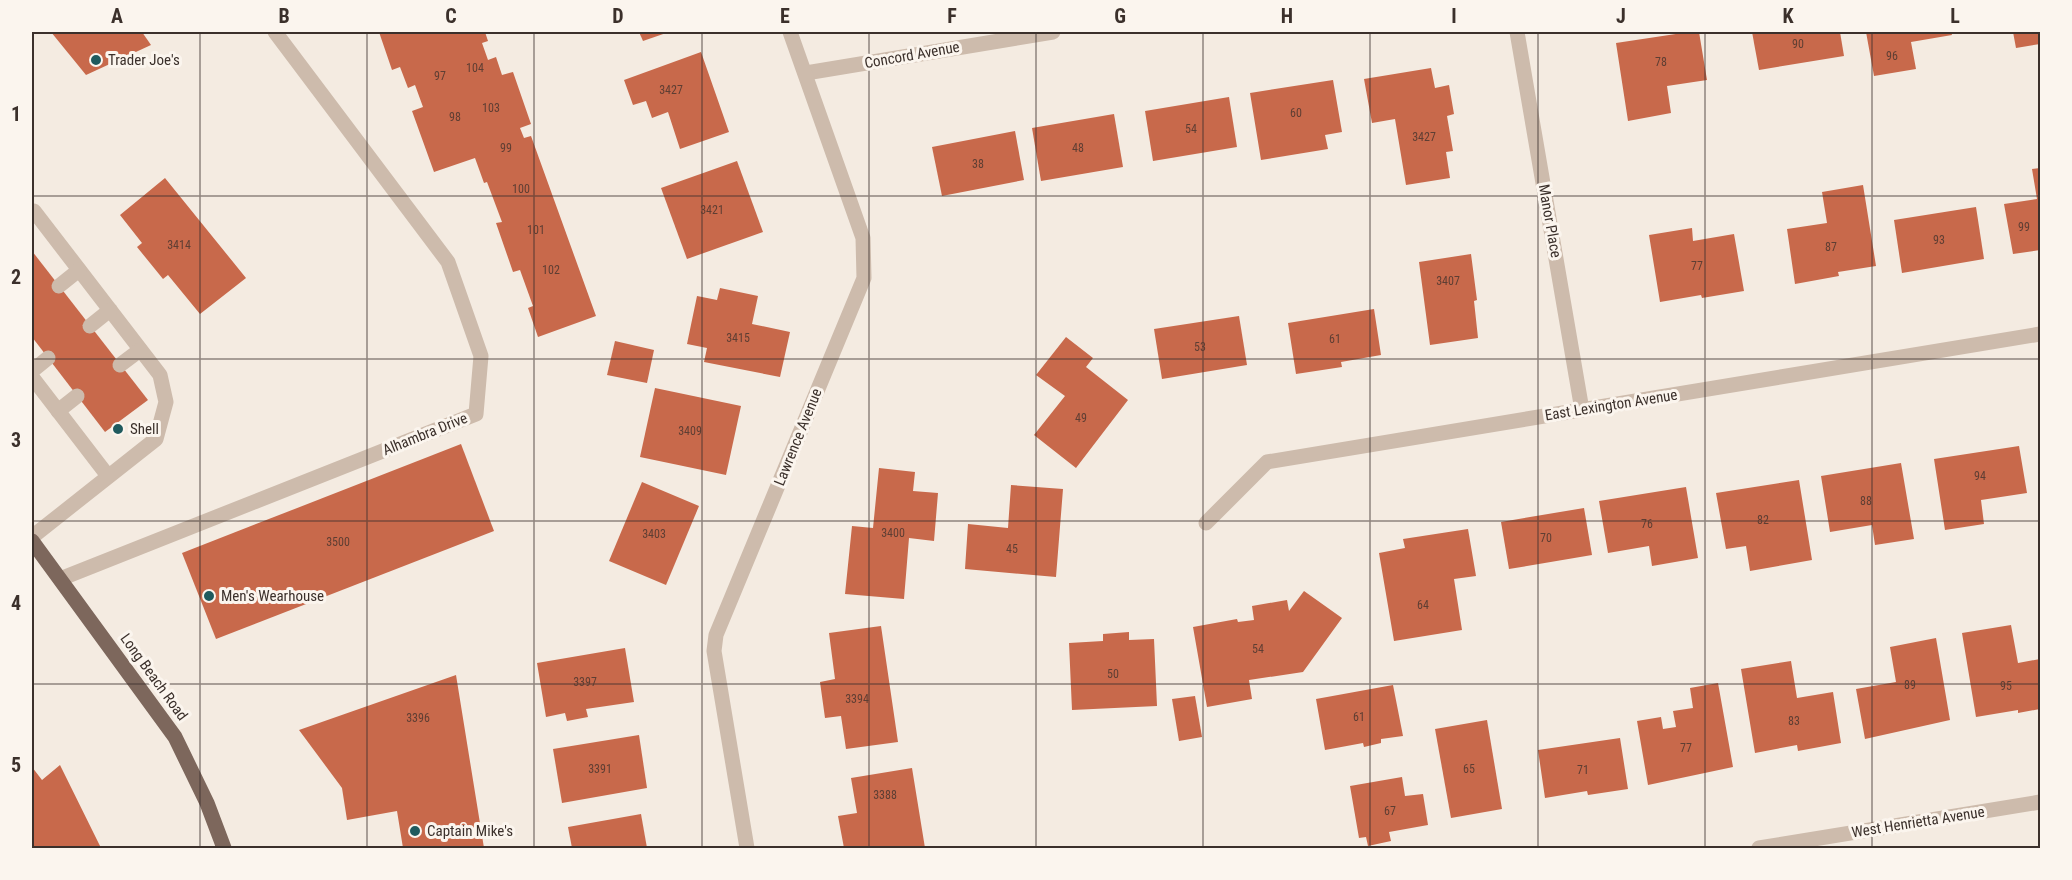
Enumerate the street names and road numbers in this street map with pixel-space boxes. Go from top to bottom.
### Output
street label: Concord Avenue [863,38,961,72]
street label: Manor Place [1535,183,1565,259]
street label: Lawrence Avenue [770,386,826,488]
street label: East Lexington Avenue [1543,386,1679,424]
street label: Alhambra Drive [380,409,470,459]
street label: Long Beach Road [116,630,192,724]
street label: West Henrietta Avenue [1850,803,1986,841]

